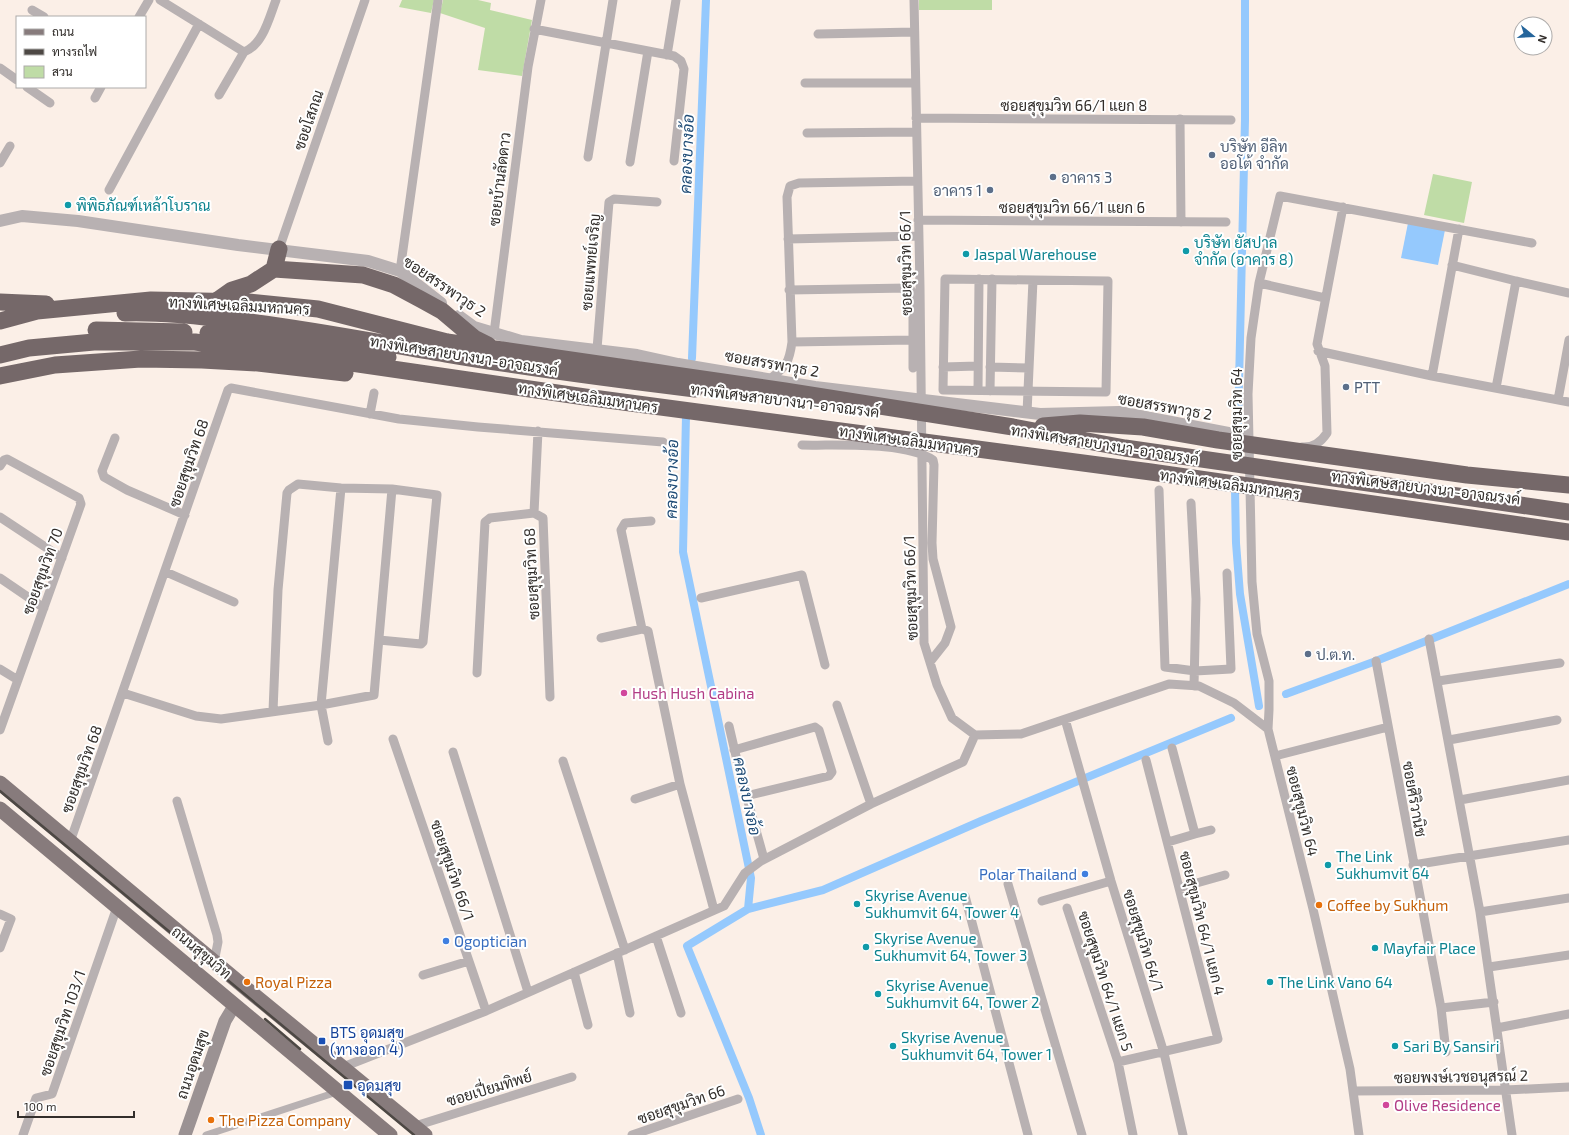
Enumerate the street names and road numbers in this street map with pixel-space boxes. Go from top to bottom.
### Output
street label: ซอยโสภณ [289,87,327,153]
street label: ซอยสุขุมวิท 66/1 แยก 8 [1001,96,1147,117]
street label: ซอยบ้านลัดดาว [484,131,514,227]
street label: ซอยสุขุมวิท 66/1 แยก 6 [999,198,1145,219]
street label: ซอยสุขุมวิท 66/1 [895,210,918,316]
street label: ซอยแพทย์เจริญ [577,213,604,311]
street label: ซอยสรรพาวุธ 2 [399,252,490,323]
street label: ทางพิเศษเฉลิมมหานคร [168,292,310,318]
street label: ทางพิเศษสายบางนา-อาจณรงค์ [369,331,559,379]
street label: ซอยสรรพาวุธ 2 [723,346,821,383]
street label: ซอยสุขุมวิท 64 [1227,368,1248,460]
street label: ทางพิเศษเฉลิมมหานคร [517,378,659,416]
street label: ทางพิเศษสายบางนา-อาจณรงค์ [689,379,881,421]
street label: ซอยสรรพาวุธ 2 [1116,389,1214,426]
street label: ซอยสุขุมวิท 68 [165,417,214,510]
street label: ทางพิเศษสายบางนา-อาจณรงค์ [1010,420,1200,468]
street label: ทางพิเศษเฉลิมมหานคร [838,421,980,459]
street label: ทางพิเศษเฉลิมมหานคร [1159,465,1301,503]
street label: ทางพิเศษสายบางนา-อาจณรงค์ [1330,466,1522,508]
street label: ซอยสุขุมวิท 70 [18,525,69,618]
street label: ซอยสุขุมวิท 68 [520,527,545,620]
street label: ซอยสุขุมวิท 66/1 [899,535,924,641]
street label: ซอยสุขุมวิท 68 [57,723,108,816]
street label: ซอยศิริวานิช [1399,760,1431,838]
street label: ซอยสุขุมวิท 64 [1280,764,1323,859]
street label: ซอยสุขุมวิท 66/1 [425,817,479,924]
street label: ซอยสุขุมวิท 64/1 แยก 4 [1173,849,1230,998]
street label: ซอยสุขุมวิท 64/1 [1117,887,1168,994]
street label: ซอยสุขุมวิท 64/1 แยก 5 [1072,909,1137,1054]
street label: ถนนสุขุมวิท [167,922,235,984]
street label: ซอยสุขุมวิท 103/1 [35,967,91,1080]
street label: ถนนอุดมสุข [172,1027,215,1102]
street label: ซอยเปี่ยมทิพย์ [443,1062,534,1109]
street label: ซอยพงษ์เวชอนุสรณ์ 2 [1394,1066,1528,1089]
street label: ซอยสุขุมวิท 66 [635,1081,728,1130]

